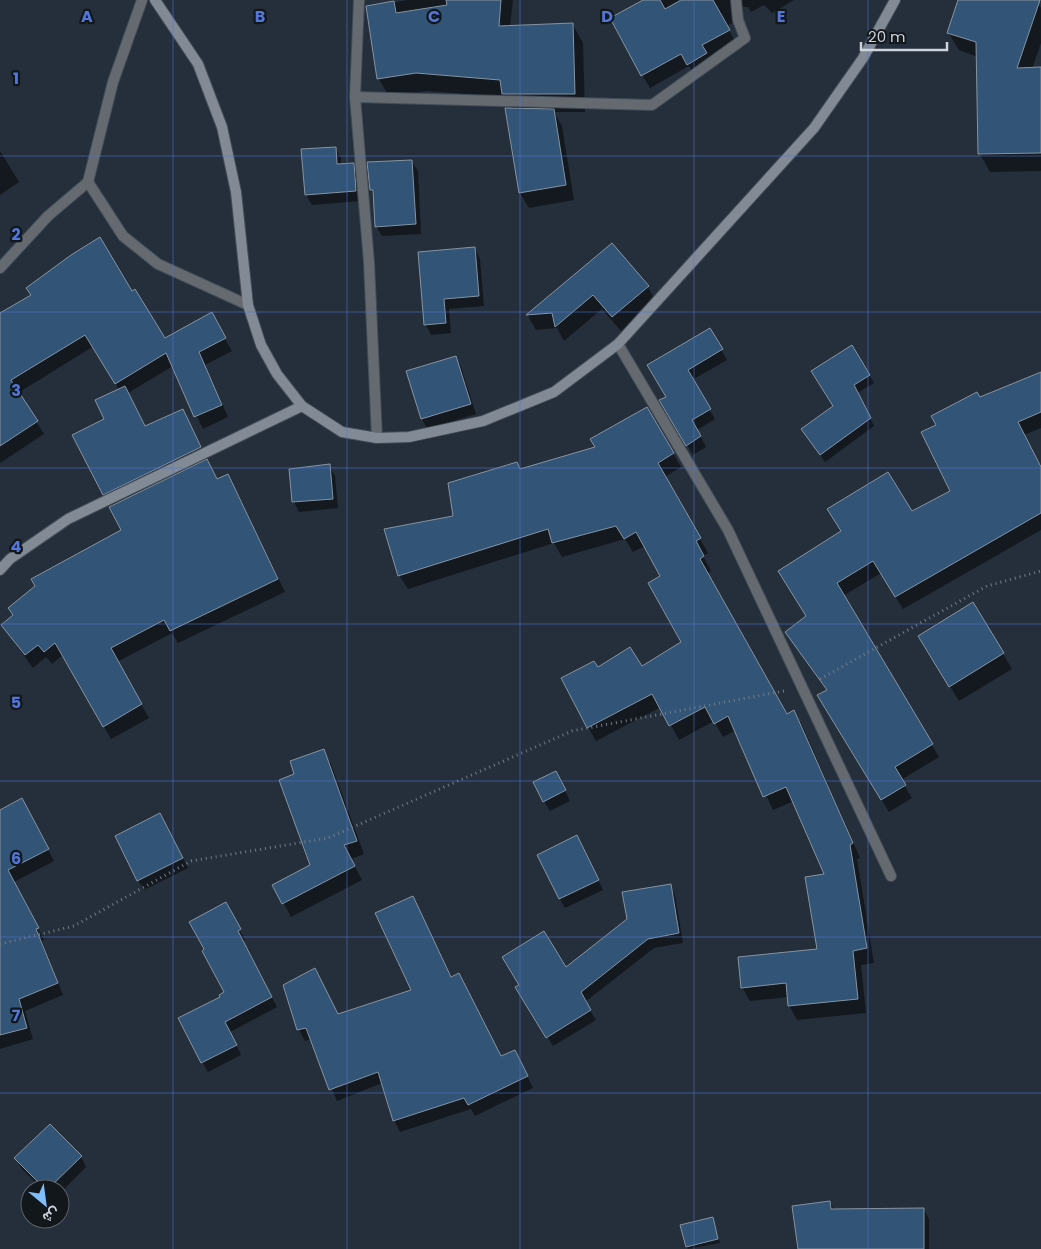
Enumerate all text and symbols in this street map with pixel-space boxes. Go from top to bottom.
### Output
text: A [81,5,93,28]
text: B [255,5,265,28]
text: C [428,5,440,28]
text: D [601,5,613,28]
text: E [777,5,785,28]
scale bar [861,20,947,52]
text: 20 m [868,26,906,47]
text: 1 [13,67,19,90]
text: 2 [11,223,21,246]
text: 3 [11,379,21,402]
text: 4 [11,535,22,558]
text: 5 [11,691,21,714]
text: 6 [11,847,21,870]
text: 7 [12,1004,21,1027]
north arrow [20,1179,70,1229]
text: ش [39,1203,64,1228]

